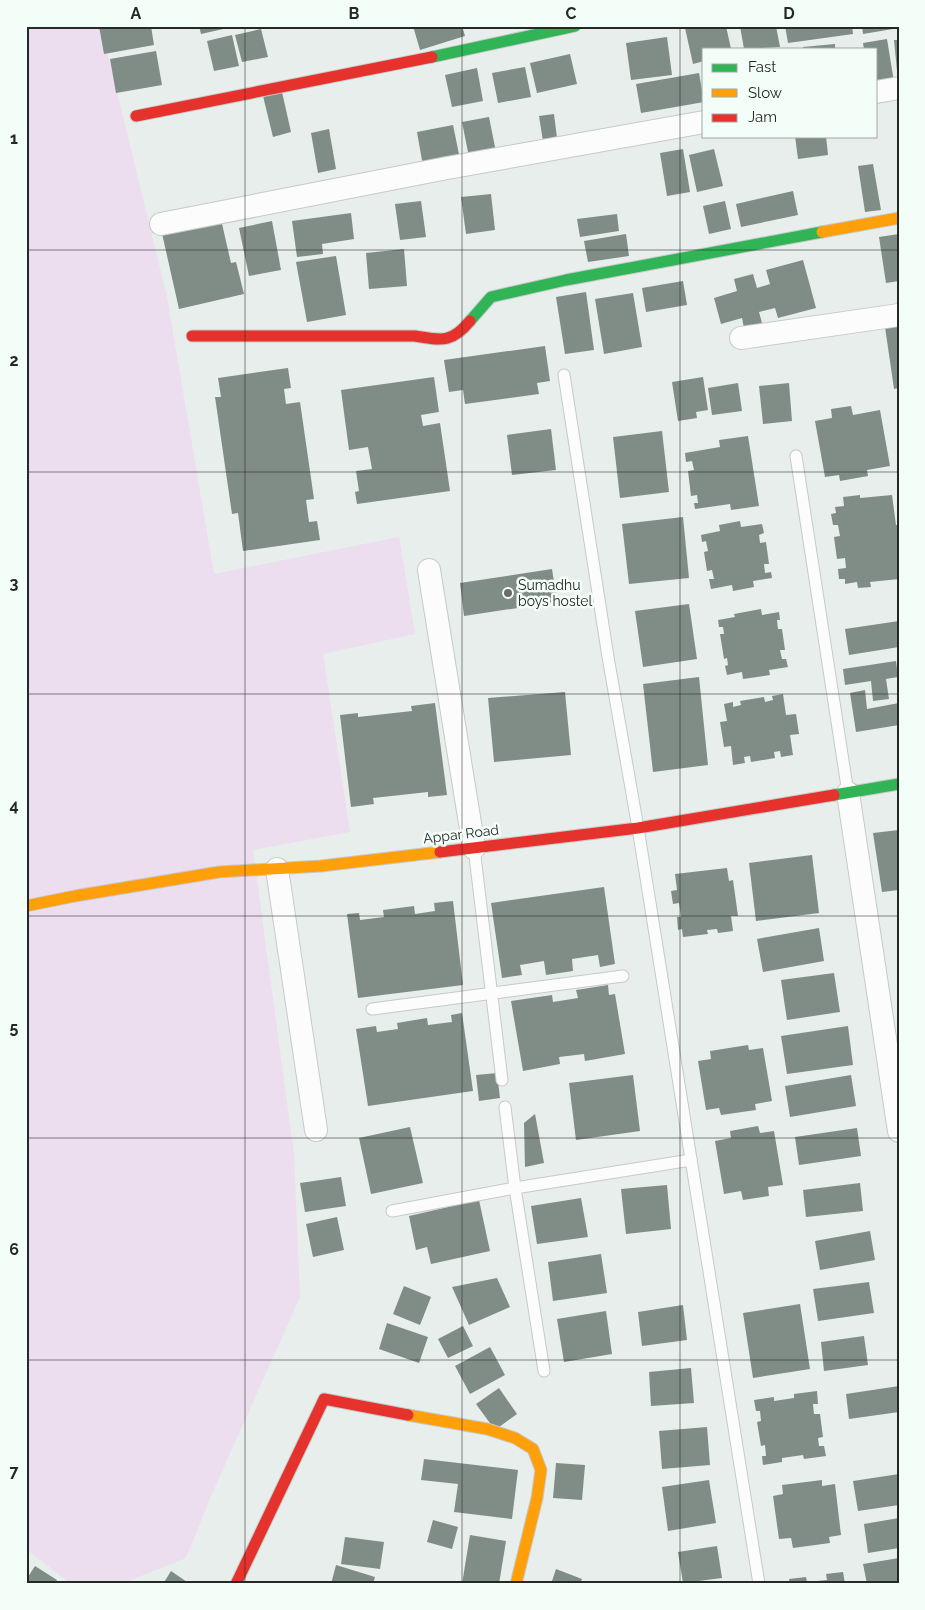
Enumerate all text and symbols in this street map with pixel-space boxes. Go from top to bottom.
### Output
text: A [131,4,142,23]
text: B [349,4,360,23]
text: C [566,4,577,23]
text: D [783,4,795,23]
legend [702,48,878,138]
text: Fast [748,58,776,76]
text: Slow [748,84,782,102]
text: Jam [748,108,777,126]
text: 1 [10,129,18,148]
text: 2 [9,351,19,370]
text: 3 [10,574,19,593]
place label: Sumadhu boys hostel [518,577,592,609]
marker: Sumadhu boys hostel [502,587,514,599]
text: 4 [9,796,19,815]
street label: Appar Road [422,821,500,847]
text: 5 [10,1018,19,1037]
text: 6 [9,1240,19,1259]
text: 7 [10,1462,19,1481]

